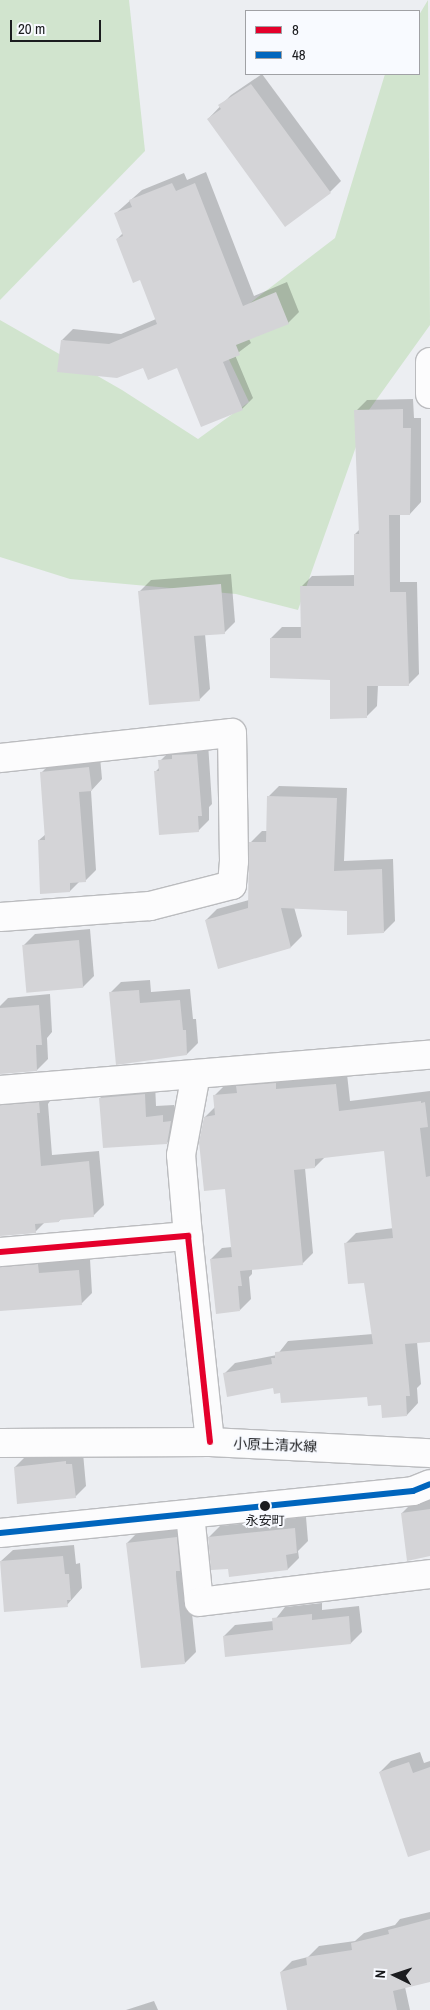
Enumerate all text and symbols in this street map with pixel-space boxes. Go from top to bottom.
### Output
scale bar [12,10,104,42]
legend [245,10,420,75]
text: 20 m [18,18,45,39]
text: 8 [292,19,299,40]
text: 48 [292,44,306,65]
street label: 小原土清水線 [233,1435,317,1455]
marker: 永安町 [260,1501,270,1511]
place label: 永安町 [246,1513,284,1529]
north arrow [370,1950,420,2000]
text: N [371,1969,389,1979]

